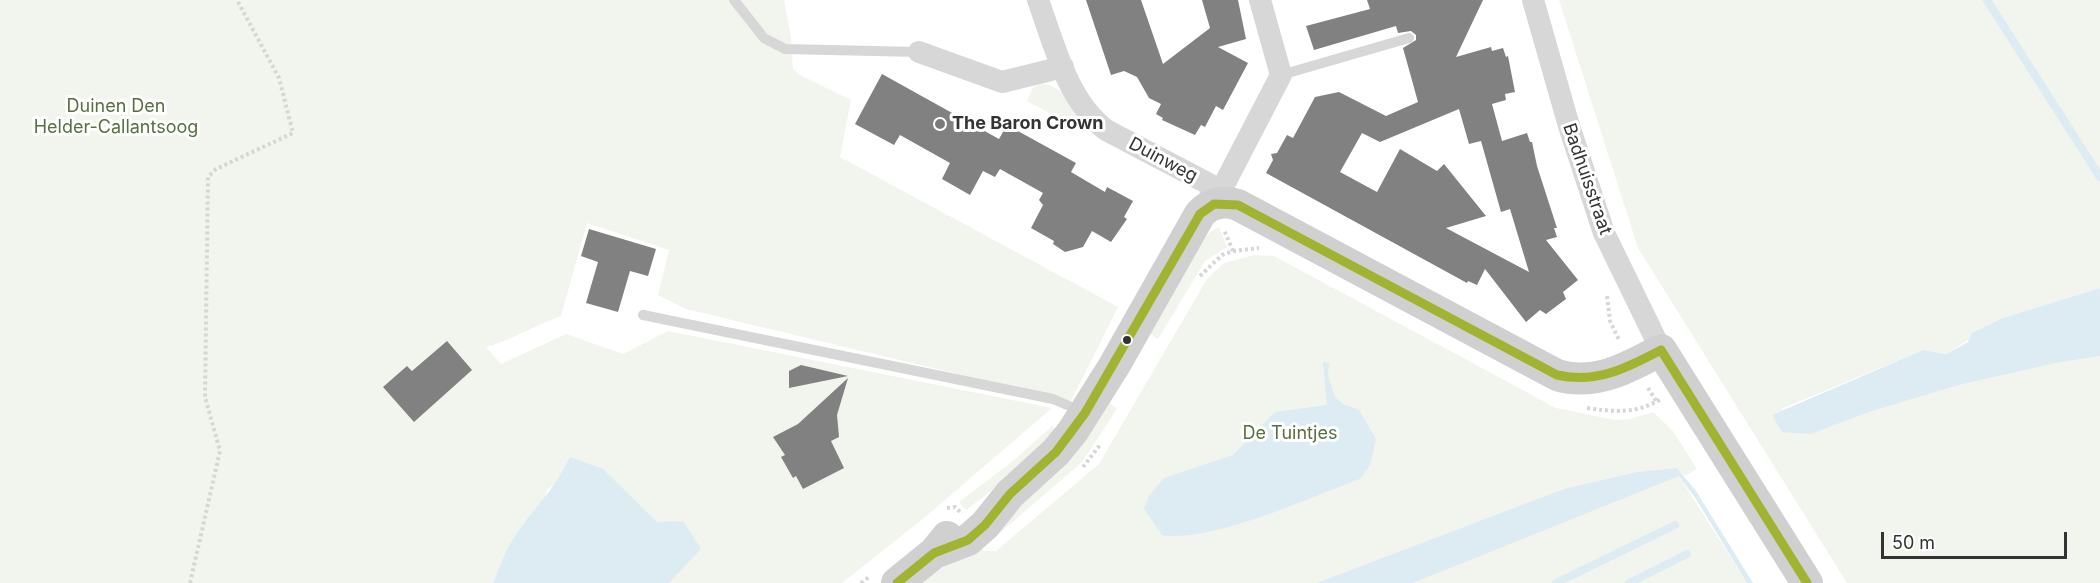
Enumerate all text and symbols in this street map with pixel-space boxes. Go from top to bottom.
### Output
park label: Duinen Den Helder-Callantsoog [34,96,198,138]
place label: The Baron Crown [952,113,1103,135]
marker: The Baron Crown [933,117,947,131]
street label: Badhuisstraat [1558,120,1616,238]
street label: Duinweg [1125,133,1201,187]
unlabelled marker [1121,334,1133,346]
park label: De Tuintjes [1243,423,1337,445]
scale bar [1884,520,2070,558]
text: 50 m [1892,532,1935,553]

